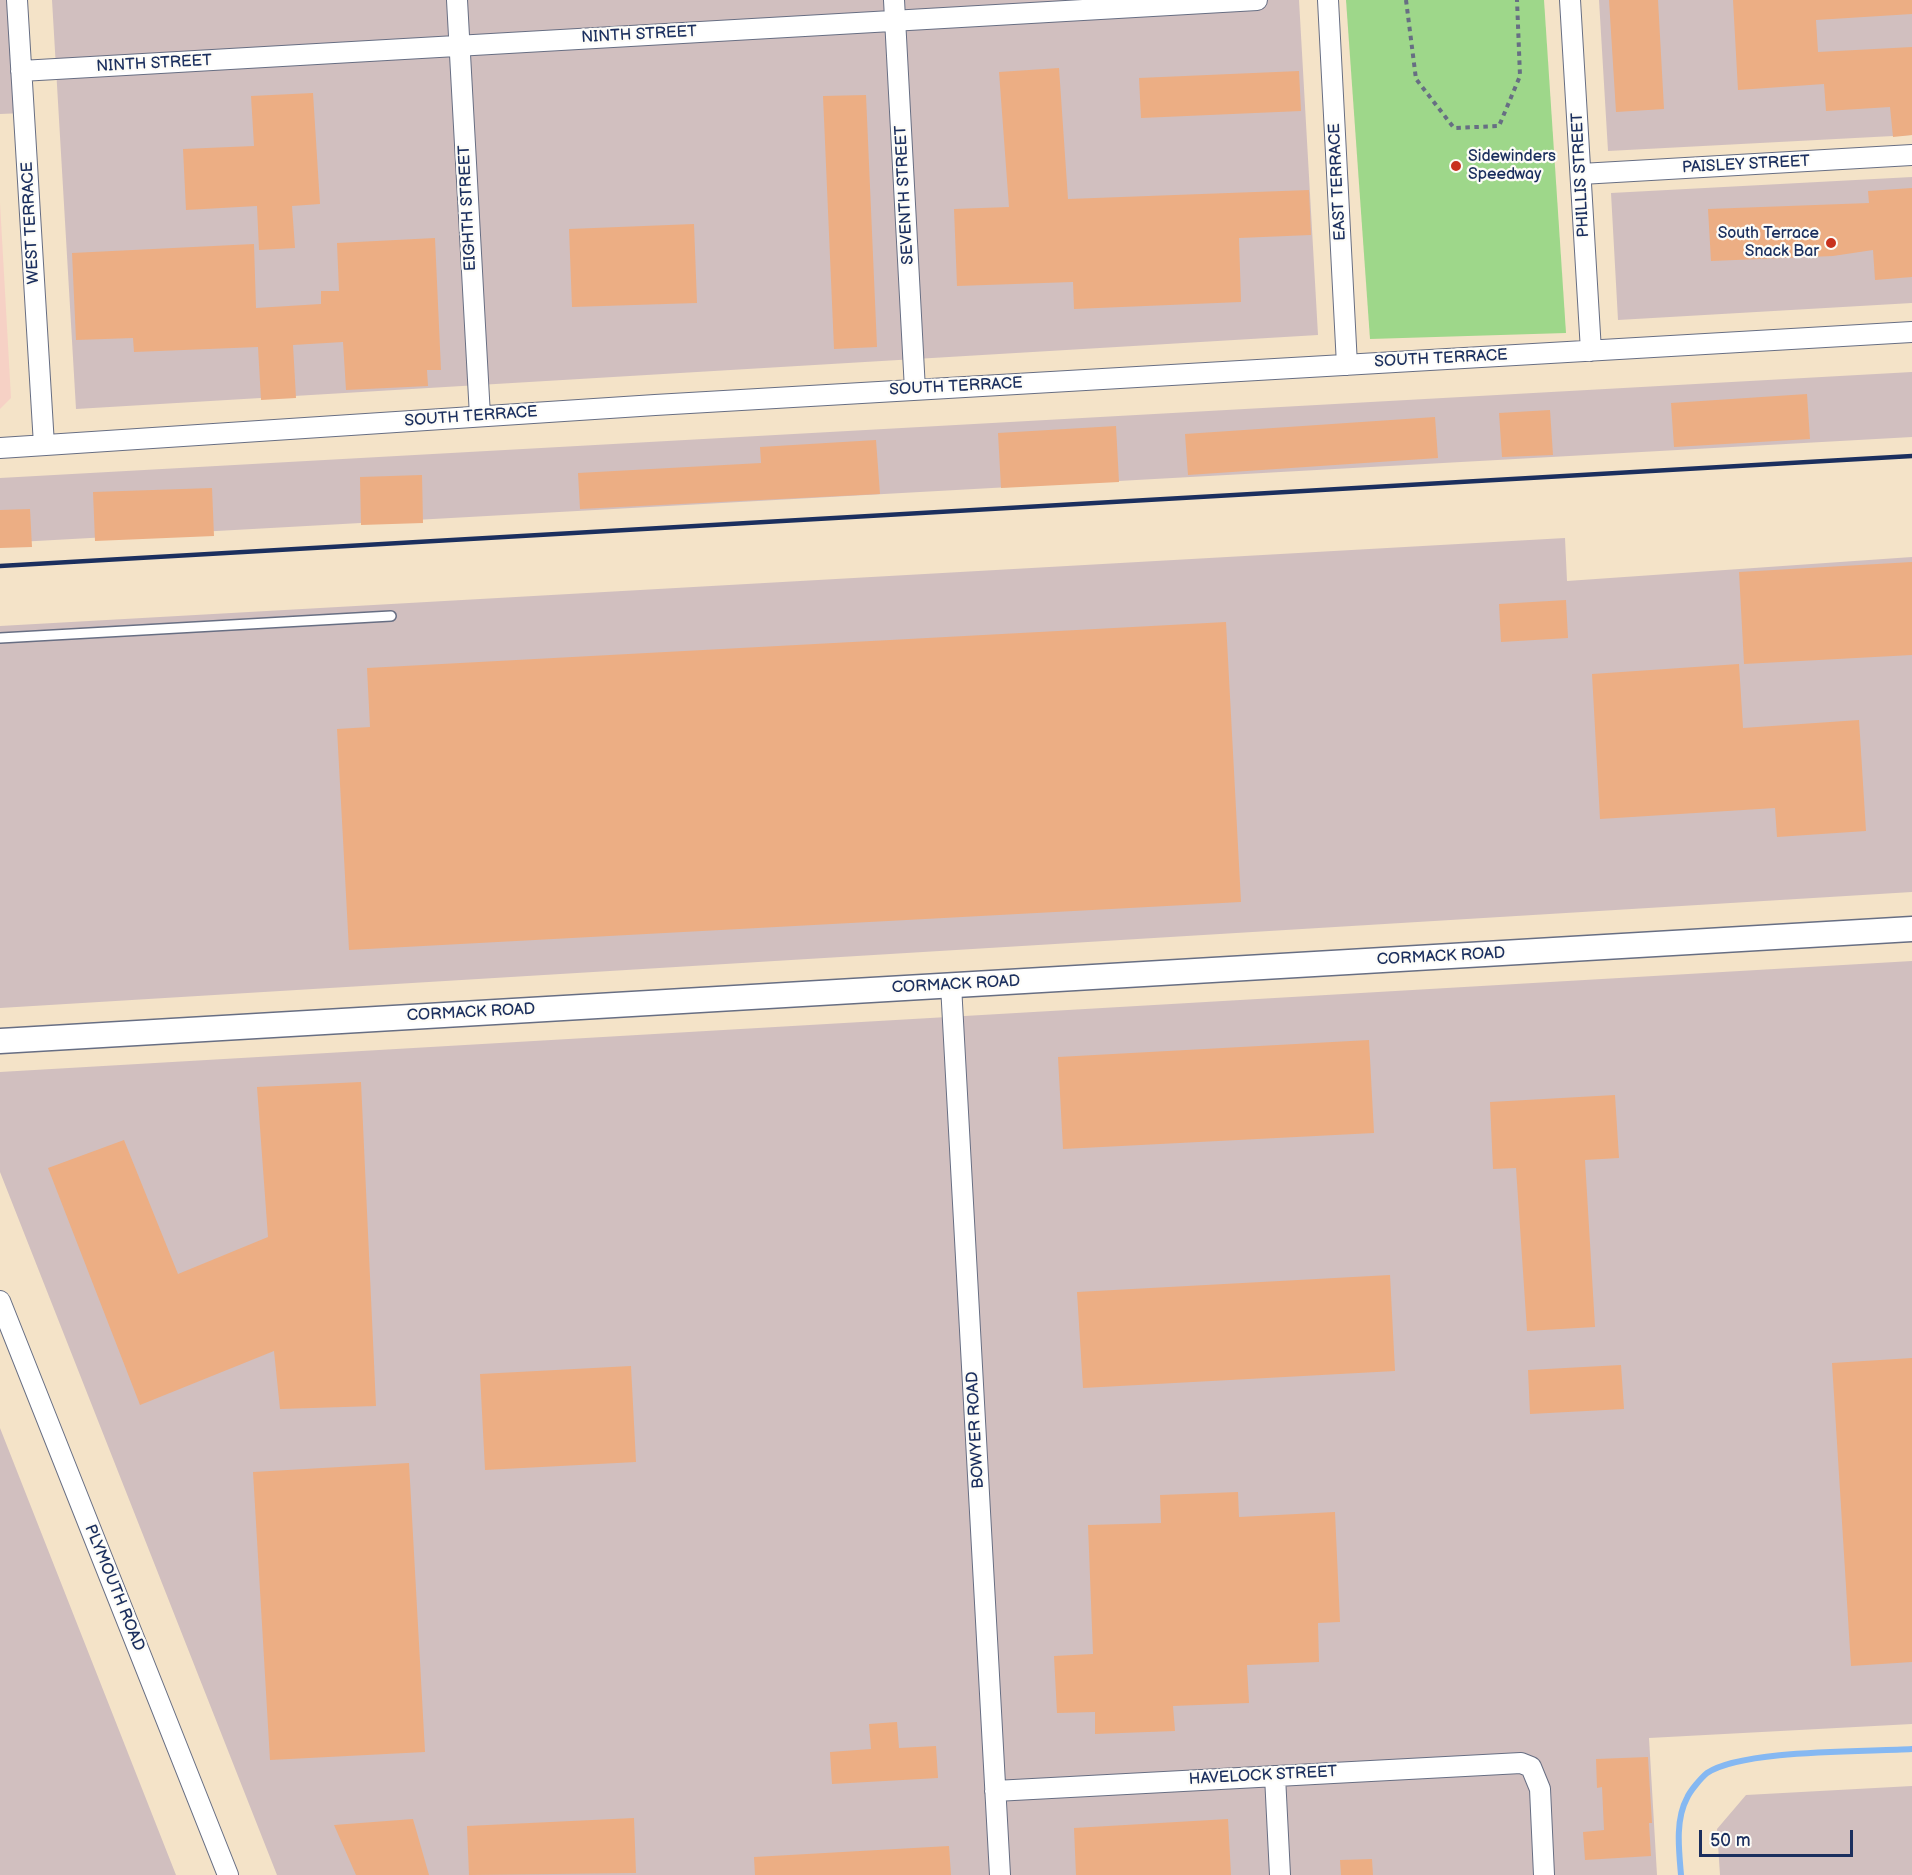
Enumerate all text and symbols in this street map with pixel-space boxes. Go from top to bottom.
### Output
street label: NINTH STREET [581,22,697,48]
street label: NINTH STREET [96,51,212,77]
street label: PHILLIS STREET [1568,112,1594,238]
street label: EAST TERRACE [1325,123,1351,241]
street label: SEVENTH STREET [892,125,918,265]
street label: EIGHTH STREET [455,145,481,271]
place label: Sidewinders Speedway [1468,147,1556,185]
street label: PAISLEY STREET [1682,152,1810,178]
marker: Sidewinders Speedway [1449,159,1463,173]
street label: WEST TERRACE [18,161,44,285]
place label: South Terrace Snack Bar [1718,224,1819,262]
marker: South Terrace Snack Bar [1824,236,1838,250]
street label: SOUTH TERRACE [1374,346,1508,372]
street label: SOUTH TERRACE [889,374,1023,400]
street label: SOUTH TERRACE [404,403,538,431]
street label: CORMACK ROAD [1376,944,1506,970]
street label: CORMACK ROAD [891,972,1021,998]
street label: CORMACK ROAD [406,1000,536,1026]
street label: BOWYER ROAD [963,1371,989,1489]
street label: PLYMOUTH ROAD [80,1522,148,1654]
street label: HAVELOCK STREET [1188,1763,1338,1789]
scale bar [1702,1818,1856,1856]
text: 50 m [1710,1830,1751,1851]

